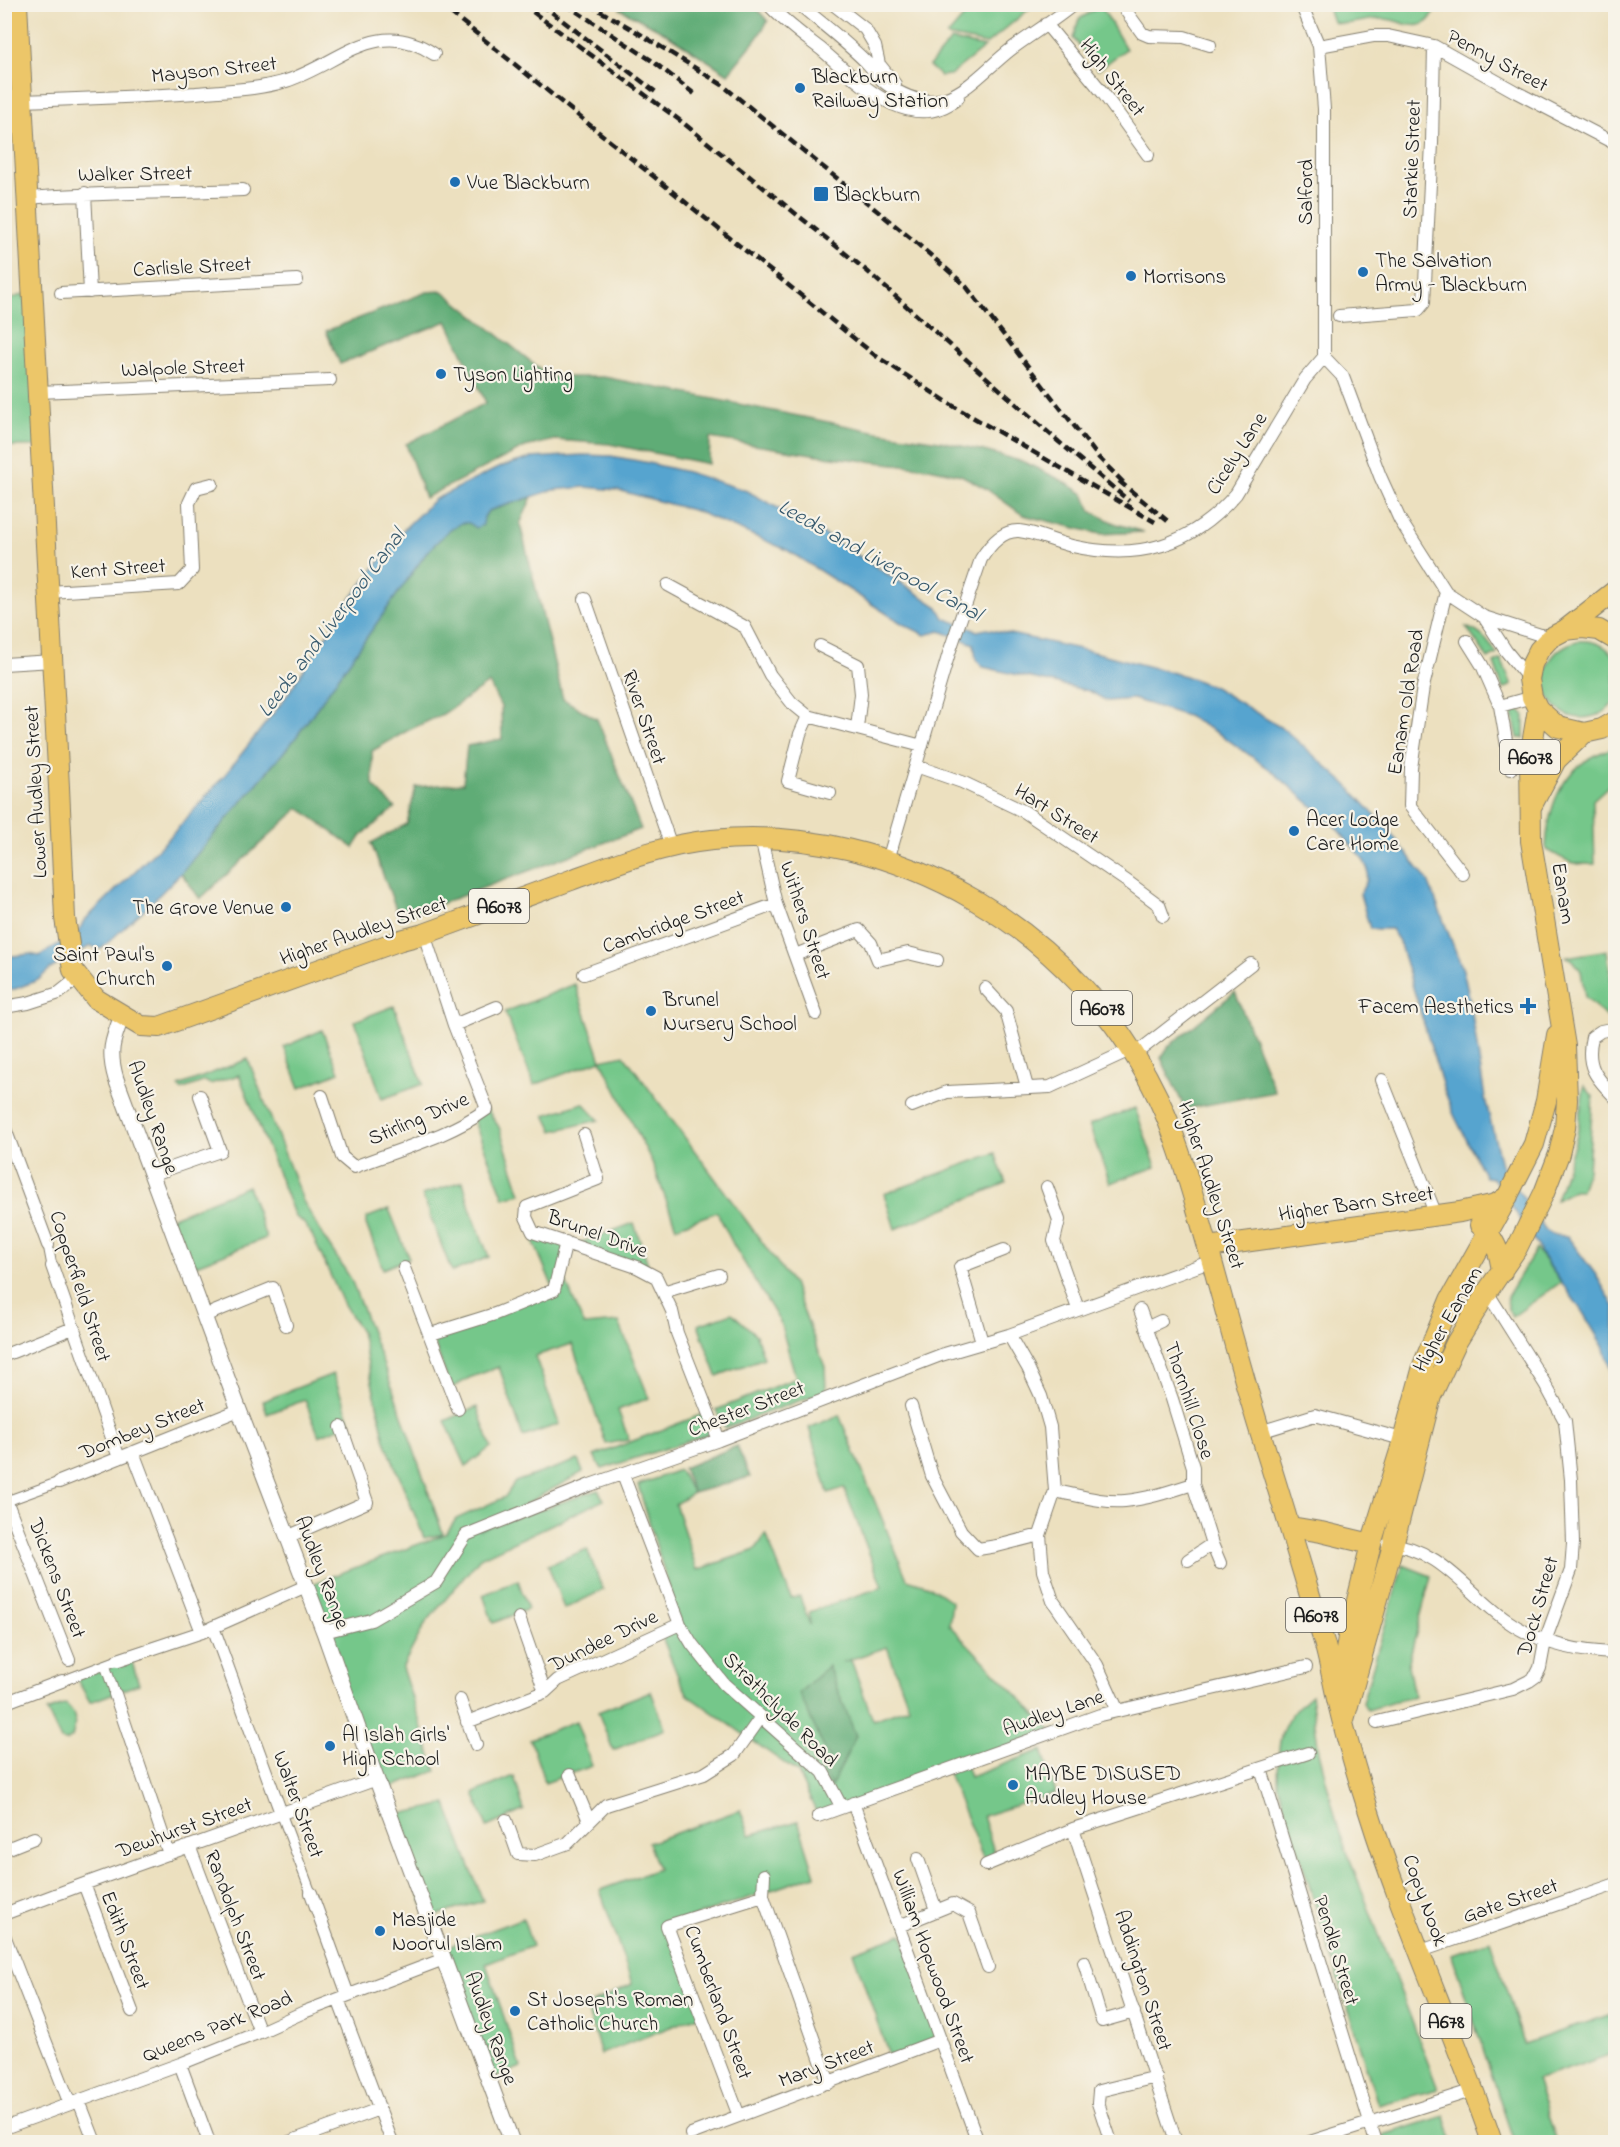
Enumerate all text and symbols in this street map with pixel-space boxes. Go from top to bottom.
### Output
street label: Penny Street [1440,22,1553,103]
street label: High Street [1069,32,1152,125]
street label: Mayson Street [150,49,279,94]
place label: Blackburn Railway Station [811,63,948,119]
marker: Blackburn Railway Station [793,81,807,95]
street label: Starkie Street [1396,99,1430,219]
street label: Walker Street [78,159,193,191]
street label: Salford [1291,159,1323,225]
place label: Vue Blackburn [466,169,590,199]
marker: Vue Blackburn [448,175,462,189]
place label: Blackburn [833,181,920,211]
marker: Blackburn [812,185,830,203]
place label: The Salvation Army - Blackburn [1375,247,1527,303]
street label: Carlisle Street [132,250,252,286]
place label: Morrisons [1143,263,1226,293]
marker: The Salvation Army - Blackburn [1356,265,1370,279]
marker: Morrisons [1124,269,1138,283]
street label: Walpole Street [121,352,246,386]
place label: Tyson Lighting [453,361,573,393]
marker: Tyson Lighting [434,367,448,381]
street label: Cicely Lane [1200,406,1278,503]
water label: Leeds and Liverpool Canal [772,492,990,632]
water label: Leeds and Liverpool Canal [251,521,416,725]
street label: Kent Street [70,552,167,588]
street label: Eanam Old Road [1381,627,1433,777]
street label: River Street [613,666,673,769]
street label: Lower Audley Street [17,705,59,879]
road number: A6078 [1500,740,1560,774]
street label: Hart Street [1008,777,1104,853]
place label: Acer Lodge Care Home [1306,806,1399,860]
marker: Acer Lodge Care Home [1287,824,1301,838]
street label: Withers Street [771,858,837,984]
street label: Eanam [1542,860,1582,926]
street label: Cambridge Street [598,883,750,964]
street label: Higher Audley Street [276,889,452,976]
road number: A6078 [469,889,529,923]
place label: The Grove Venue [132,894,275,924]
marker: The Grove Venue [279,900,293,914]
place label: Saint Paul's Church [53,941,155,995]
marker: Saint Paul's Church [160,959,174,973]
place label: Brunel Nursery School [662,986,797,1042]
road number: A6078 [1072,991,1132,1025]
place label: Facem Aesthetics [1357,993,1514,1023]
marker: Facem Aesthetics [1519,997,1537,1015]
marker: Brunel Nursery School [644,1004,658,1018]
street label: Audley Range [117,1057,186,1180]
street label: Stirling Drive [364,1085,475,1156]
street label: Higher Audley Street [1167,1098,1251,1274]
street label: Higher Barn Street [1277,1179,1436,1233]
street label: Brunel Drive [542,1202,652,1267]
street label: Copperfield Street [40,1207,118,1366]
street label: Higher Eanam [1406,1261,1493,1380]
street label: Thornhill Close [1155,1338,1221,1464]
street label: Chester Street [684,1374,809,1446]
street label: Dombey Street [75,1391,211,1471]
street label: Audley Range [284,1512,357,1635]
street label: Dickens Street [19,1513,93,1643]
street label: Dock Street [1510,1553,1568,1661]
road number: A6078 [1286,1598,1346,1632]
street label: Dundee Drive [544,1602,664,1681]
street label: Strathclyde Road [714,1646,844,1777]
street label: Audley Lane [999,1682,1110,1747]
place label: Al Islah Girls' High School [342,1721,449,1777]
marker: Al Islah Girls' High School [323,1739,337,1753]
street label: Walter Street [264,1747,330,1863]
place label: MAYBE DISUSED Audley House [1025,1760,1181,1816]
marker: MAYBE DISUSED Audley House [1006,1778,1020,1792]
street label: Dewhurst Street [112,1790,257,1868]
street label: Randolph Street [195,1846,273,1985]
street label: Copy Nook [1392,1851,1455,1952]
street label: William Hopwood Street [883,1865,981,2068]
street label: Gate Street [1459,1872,1562,1932]
street label: Edith Street [92,1887,157,1994]
street label: Pendle Street [1304,1892,1366,2009]
place label: Masjide Noorul Islam [392,1906,502,1960]
street label: Addington Street [1103,1906,1179,2056]
street label: Cumberland Street [675,1921,759,2084]
marker: Masjide Noorul Islam [373,1924,387,1938]
street label: Audley Range [454,1968,525,2091]
street label: Queens Park Road [138,1984,297,2072]
place label: St Joseph's Roman Catholic Church [527,1986,693,2040]
marker: St Joseph's Roman Catholic Church [508,2004,522,2018]
road number: A678 [1420,2004,1472,2038]
street label: Mary Street [774,2033,880,2099]

